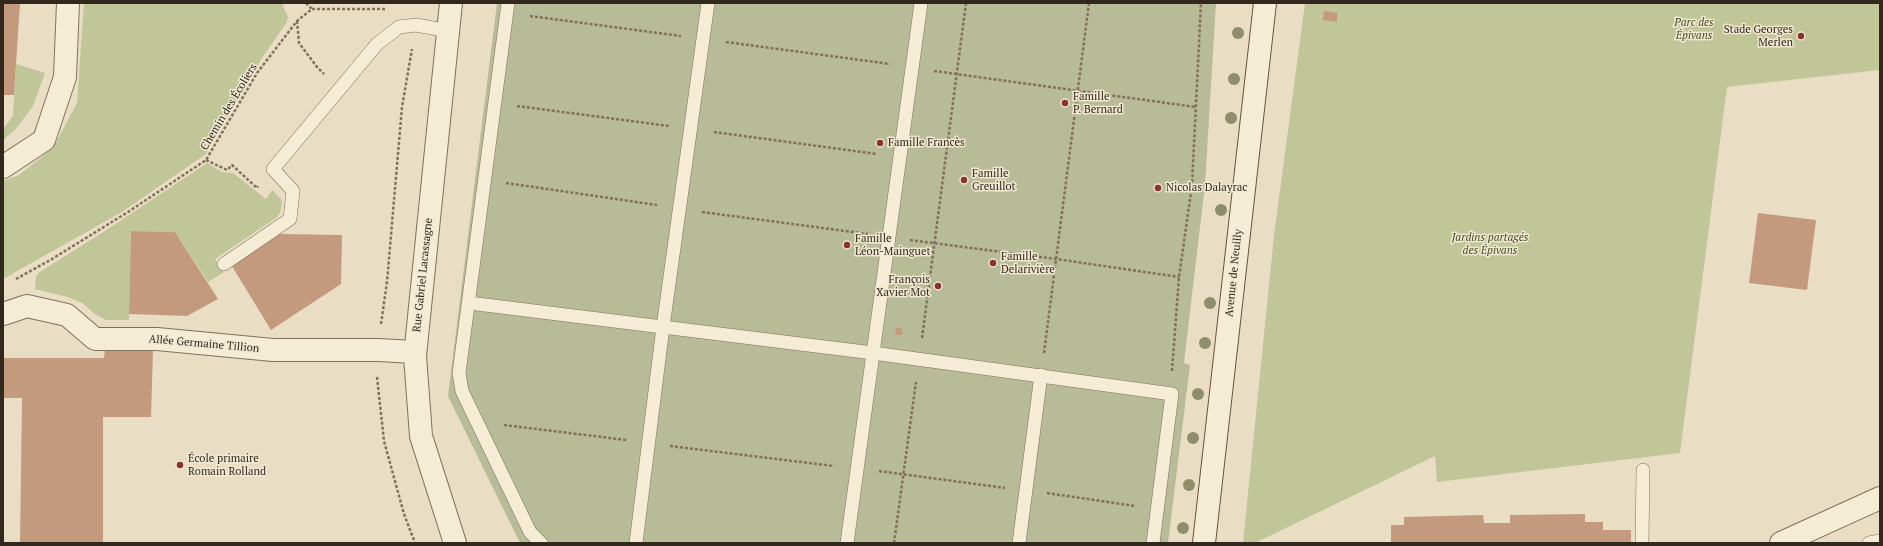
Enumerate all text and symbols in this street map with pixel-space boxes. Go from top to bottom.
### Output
park label: Parc des Épivans [1674,16,1714,42]
place label: Stade Georges Merlen [1724,23,1793,49]
marker: Stade Georges Merlen [1796,31,1806,41]
street label: Chemin des Écoliers [198,61,260,153]
place label: Famille P. Bernard [1073,90,1123,116]
marker: Famille P. Bernard [1060,98,1070,108]
place label: Famille Francès [888,136,965,150]
marker: Famille Francès [875,138,885,148]
place label: Famille Greuillot [972,167,1016,193]
marker: Famille Greuillot [959,175,969,185]
place label: Nicolas Dalayrac [1166,181,1247,195]
marker: Nicolas Dalayrac [1153,183,1163,193]
street label: Rue Gabriel Lacassagne [410,217,436,333]
street label: Avenue de Neuilly [1223,228,1245,318]
park label: Jardins partagés des Épivans [1452,231,1528,257]
place label: Famille Léon-Mainguet [855,232,931,258]
marker: Famille Léon-Mainguet [842,240,852,250]
place label: Famille Delarivière [1001,250,1055,276]
marker: Famille Delarivière [988,258,998,268]
place label: François Xavier Mot [876,273,930,299]
marker: François Xavier Mot [933,281,943,291]
street label: Allée Germaine Tillion [148,333,260,355]
place label: École primaire Romain Rolland [188,452,266,478]
marker: École primaire Romain Rolland [175,460,185,470]

